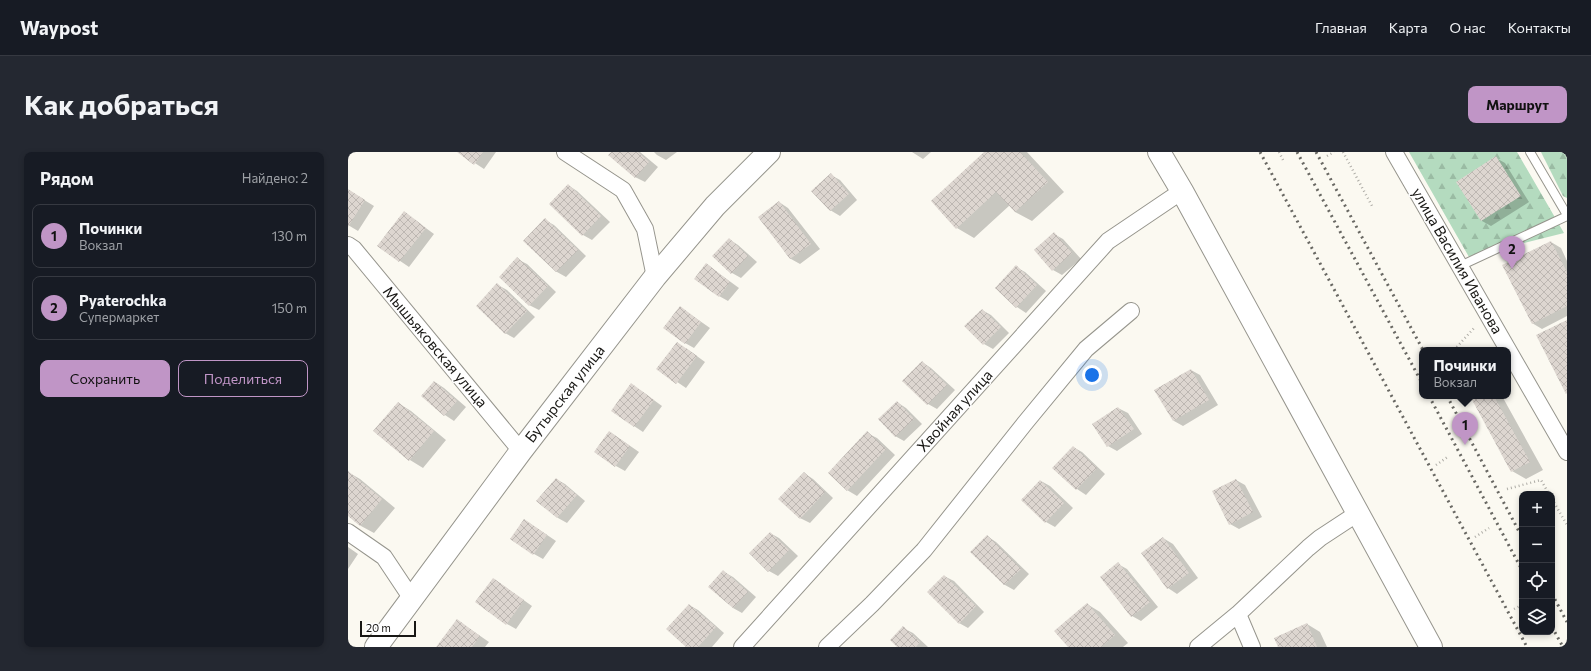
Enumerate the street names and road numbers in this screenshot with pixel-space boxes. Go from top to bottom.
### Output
street label: улица Василия Иванова [1409,184,1507,337]
street label: Мышьяковская улица [380,282,492,411]
street label: Бутырская улица [521,341,608,446]
street label: Хвойная улица [913,366,996,455]

